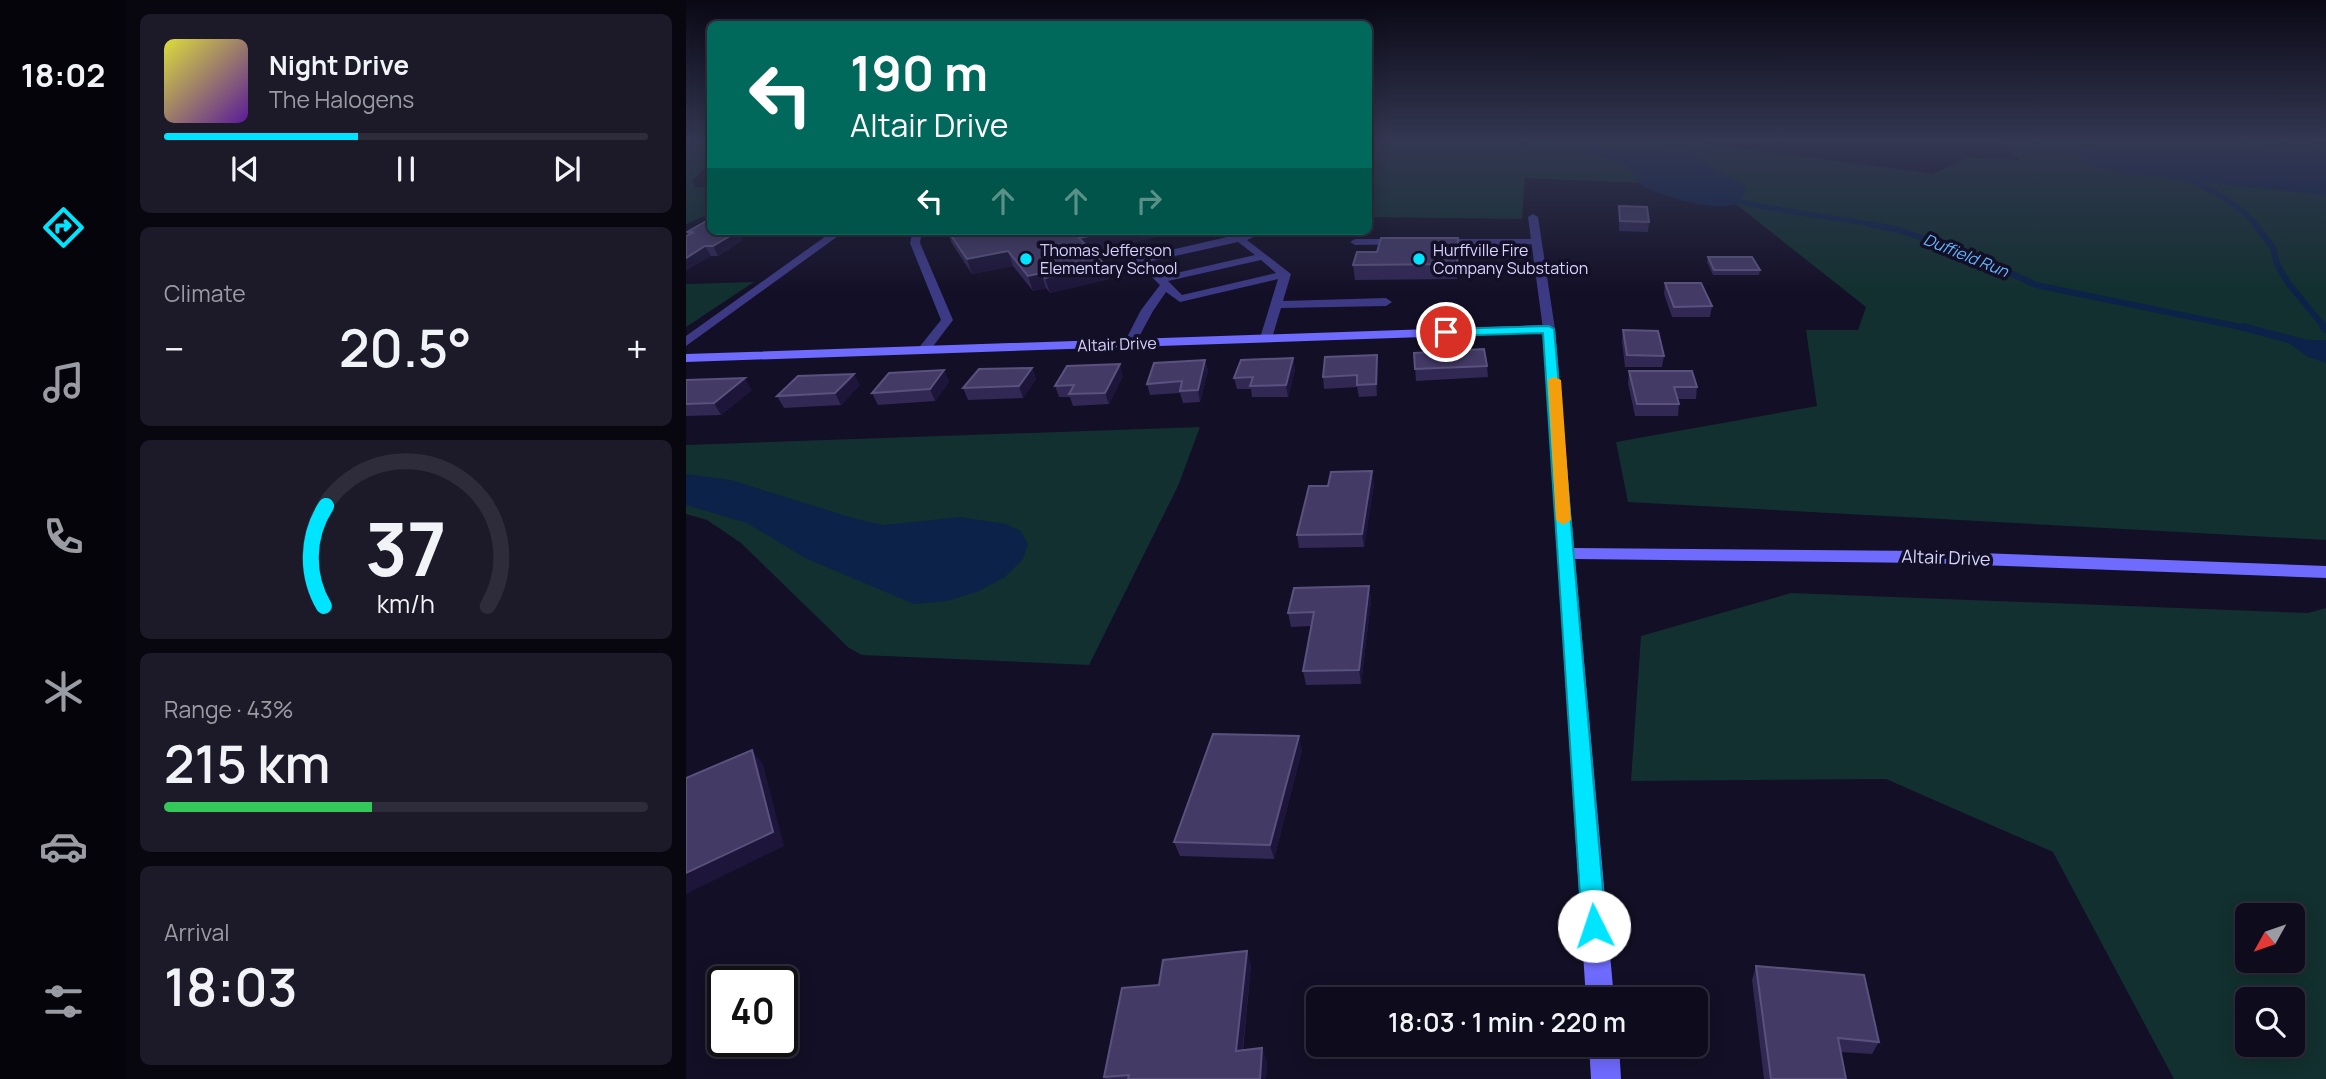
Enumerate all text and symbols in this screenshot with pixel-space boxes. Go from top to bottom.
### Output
text: 190 m [850,39,988,106]
text: Night Drive [269,47,409,83]
icon: left [735,49,826,140]
text: 18:02 [21,53,105,97]
text: The Halogens [269,83,414,115]
text: Altair Drive [850,103,1009,147]
icon: previous [226,150,264,188]
icon: pause [387,150,425,188]
icon: next [548,150,586,188]
icon: left [911,182,949,220]
icon: ahead [984,182,1022,220]
icon: ahead [1057,182,1095,220]
icon: right [1130,182,1168,220]
icon: directions [39,203,88,252]
water label: Duffield Run [1920,228,2012,282]
place label: Thomas Jefferson Elementary School [1040,239,1178,279]
place label: Hurffville Fire Company Substation [1433,239,1588,279]
marker: Thomas Jefferson Elementary School [1018,251,1034,267]
marker: Hurffville Fire Company Substation [1411,251,1427,267]
text: Climate [164,277,246,309]
pin [1416,302,1476,362]
text: 20.5° [339,312,472,383]
icon: arrive [1427,313,1465,351]
text: − [164,322,185,374]
text: + [626,322,648,374]
street label: Altair Drive [1077,332,1157,356]
icon: music [39,358,88,407]
text: 37 [365,498,447,598]
icon: phone [39,512,88,561]
street label: Altair Drive [1901,543,1991,571]
text: km/h [377,585,435,620]
icon: climate [39,667,88,716]
text: Range · 43% [164,693,293,725]
text: 215 km [164,728,330,799]
icon: car [39,822,88,871]
position arrow [1557,889,1631,963]
north arrow [2235,903,2305,973]
map controls [2235,903,2305,1057]
text: Arrival [164,916,230,948]
text: 18:03 [164,951,297,1022]
speed limit sign: 40 [707,966,798,1057]
icon: filters [39,977,88,1026]
button: search [2235,987,2305,1057]
text: 18:03 · 1 min · 220 m [1388,1004,1626,1040]

